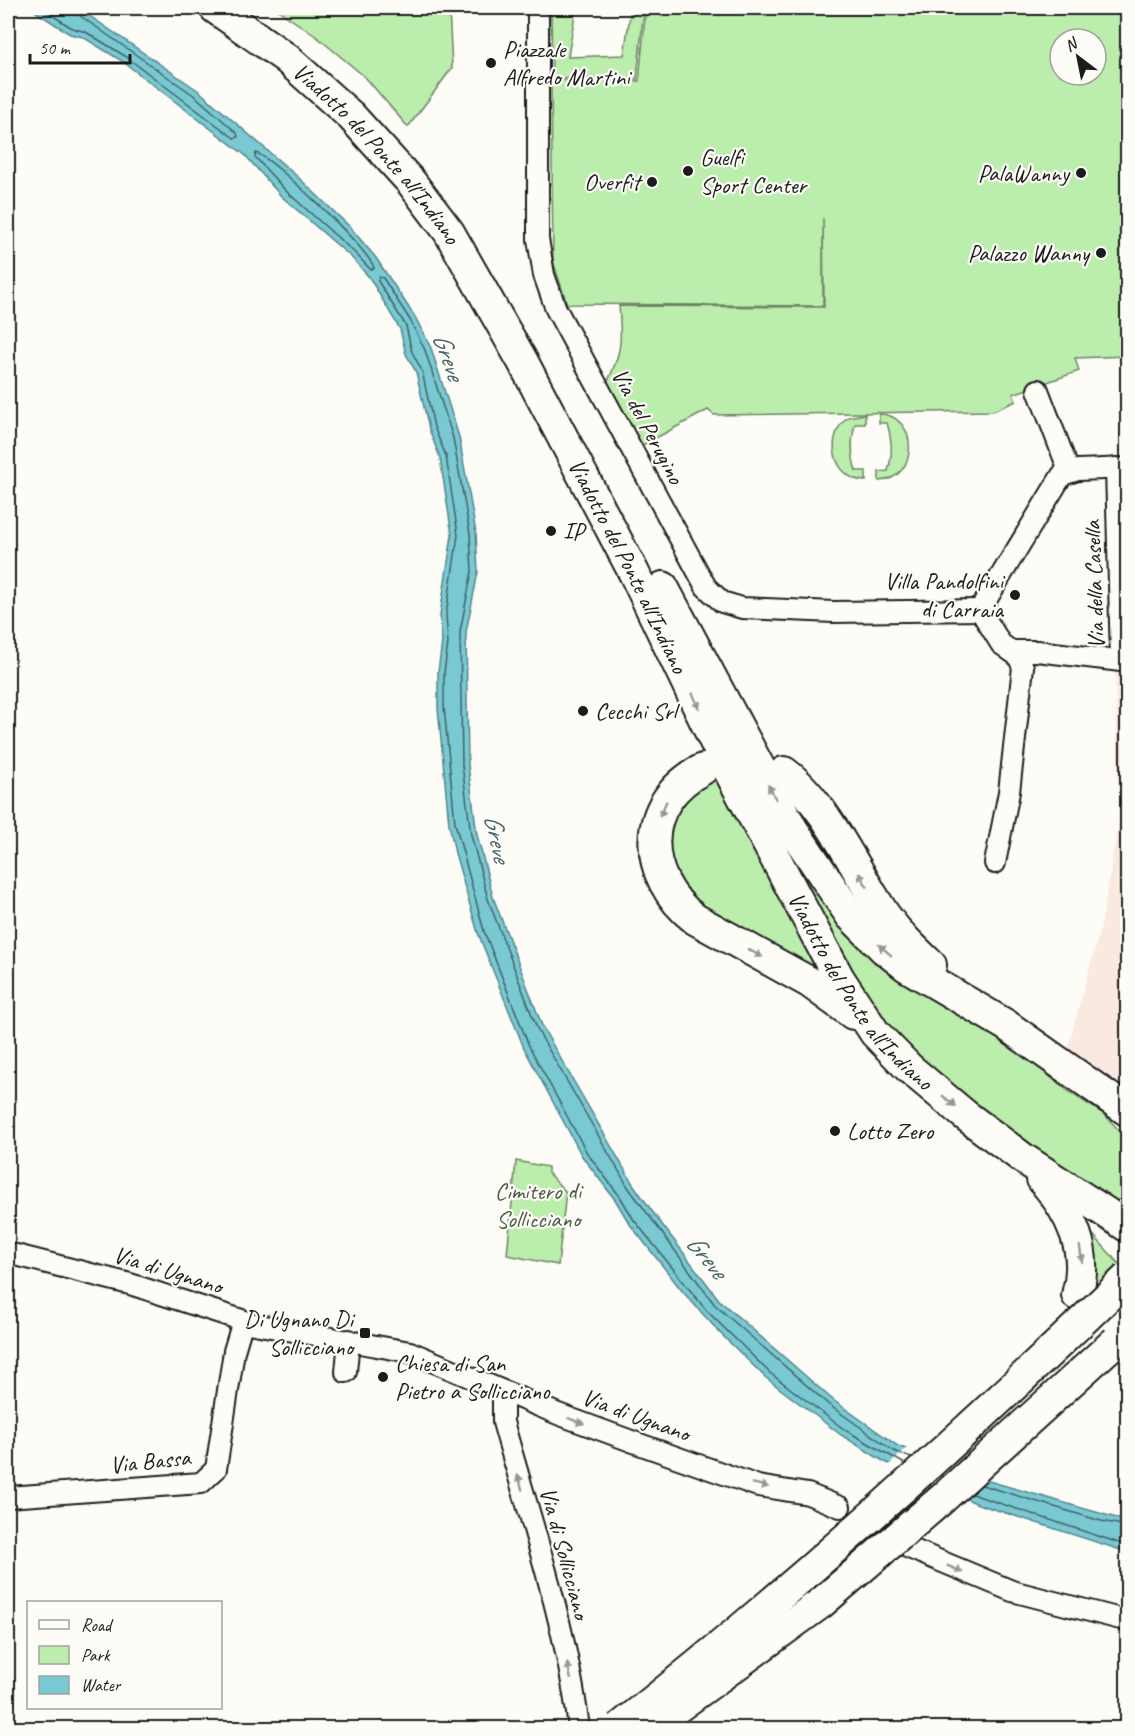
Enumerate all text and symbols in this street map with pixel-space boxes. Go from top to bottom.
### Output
scale bar [30,27,130,65]
north arrow [1048,27,1108,87]
text: N [1061,32,1083,56]
place label: Piazzale Alfredo Martini [503,34,632,92]
text: 50 m [39,37,72,59]
street label: Viadotto del Ponte all'Indiano [287,56,468,250]
marker: Piazzale Alfredo Martini [484,56,498,70]
place label: Guelfi Sport Center [700,142,809,200]
place label: PalaWanny [978,158,1071,188]
marker: Guelfi Sport Center [681,164,695,178]
marker: PalaWanny [1074,166,1088,180]
place label: Overfit [584,167,643,197]
marker: Overfit [645,175,659,189]
place label: Palazzo Wanny [968,238,1091,268]
marker: Palazzo Wanny [1094,246,1108,260]
water label: Greve [425,328,473,387]
street label: Via del Perugino [605,363,692,490]
street label: Viadotto del Ponte all'Indiano [562,454,695,679]
place label: IP [563,516,588,546]
street label: Via della Casella [1077,519,1111,650]
marker: IP [544,524,558,538]
place label: Villa Pandolfini di Carraia [884,566,1006,624]
marker: Villa Pandolfini di Carraia [1008,588,1022,602]
one-way arrow [691,693,700,710]
place label: Cecchi Srl [595,696,680,726]
marker: Cecchi Srl [576,704,590,718]
one-way arrow [767,783,777,800]
one-way arrow [658,800,668,818]
water label: Greve [476,811,519,868]
one-way arrow [857,872,868,888]
street label: Viadotto del Ponte all'Indiano [781,887,940,1098]
one-way arrow [877,943,893,956]
one-way arrow [747,948,764,958]
one-way arrow [941,1095,957,1108]
place label: Lotto Zero [847,1116,935,1146]
marker: Lotto Zero [828,1124,842,1138]
park label: Cimitero di Sollicciano [495,1176,584,1234]
water label: Greve [679,1227,737,1288]
street label: Via di Ugnano [110,1239,228,1301]
one-way arrow [1076,1245,1085,1264]
place label: Di Ugnano Di Sollicciano [244,1304,356,1362]
marker: Di Ugnano Di Sollicciano [358,1326,372,1340]
place label: Chiesa di San Pietro a Sollicciano [395,1348,551,1406]
marker: Chiesa di San Pietro a Sollicciano [376,1370,390,1384]
street label: Via di Ugnano [578,1382,696,1449]
one-way arrow [567,1416,585,1426]
street label: Via Bassa [108,1442,193,1480]
one-way arrow [515,1473,524,1491]
one-way arrow [751,1481,769,1491]
street label: Via di Sollicciano [533,1484,598,1625]
one-way arrow [947,1564,964,1573]
legend [27,1601,222,1709]
text: Road [81,1614,114,1636]
text: Park [81,1644,111,1666]
one-way arrow [564,1661,573,1680]
text: Water [81,1674,122,1696]

